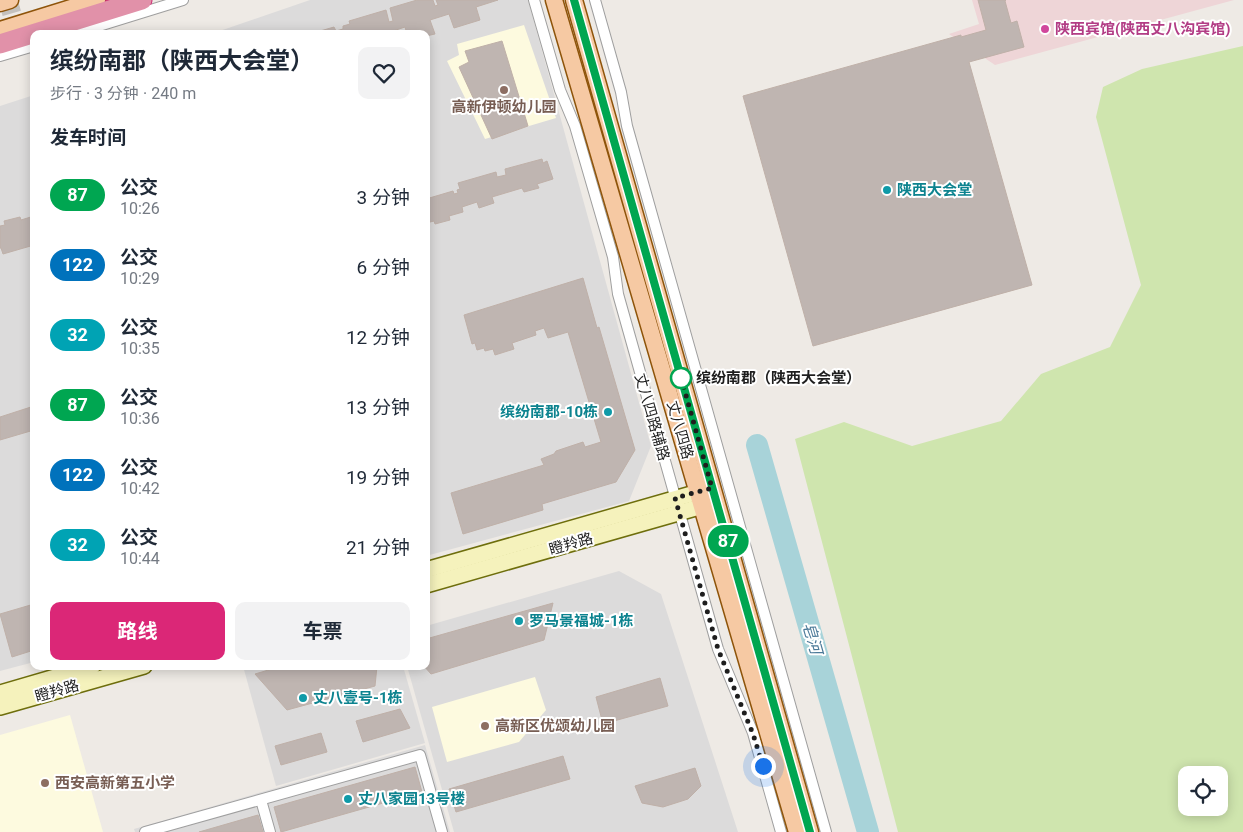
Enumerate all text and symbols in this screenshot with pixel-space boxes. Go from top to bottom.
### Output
place label: 陕西宾馆(陕西丈八沟宾馆) [1055,20,1231,38]
marker: 陕西宾馆(陕西丈八沟宾馆) [1039,23,1051,35]
text: 缤纷南郡（陕西大会堂） [50,47,314,75]
button: heart [358,47,410,99]
text: 步行 · 3 分钟 · 240 m [50,84,196,103]
marker: 高新伊顿幼儿园 [498,84,510,96]
place label: 高新伊顿幼儿园 [451,98,557,116]
text: 发车时间 [50,126,126,149]
text: 公交 [120,176,158,199]
place label: 陕西大会堂 [897,181,972,199]
text: 87 [67,184,88,205]
marker: 陕西大会堂 [881,184,893,196]
text: 3 分钟 [357,186,410,209]
text: 10:26 [120,199,160,218]
text: 公交 [120,246,158,269]
text: 122 [62,254,93,275]
text: 6 分钟 [357,256,410,279]
text: 10:29 [120,269,160,288]
text: 公交 [120,316,158,339]
text: 32 [67,324,88,345]
text: 12 分钟 [346,326,410,349]
text: 10:35 [120,339,160,358]
marker: 缤纷南郡（陕西大会堂） [670,367,692,389]
place label: 缤纷南郡（陕西大会堂） [696,369,861,387]
street label: 丈八四路辅路 [631,371,673,463]
text: 公交 [120,386,158,409]
text: 87 [67,394,88,415]
text: 13 分钟 [346,396,410,419]
street label: 丈八四路 [663,399,697,461]
place label: 缤纷南郡-10栋 [500,403,598,421]
marker: 缤纷南郡-10栋 [602,406,614,418]
text: 10:36 [120,409,160,428]
text: 公交 [120,456,158,479]
text: 122 [62,464,93,485]
text: 19 分钟 [346,466,410,489]
text: 10:42 [120,479,160,498]
line badge: 87 [706,525,750,557]
text: 公交 [120,526,158,549]
street label: 瞪羚路 [547,529,595,559]
text: 87 [718,530,738,551]
text: 32 [67,534,88,555]
text: 21 分钟 [346,536,410,559]
text: 10:44 [120,549,160,568]
button: 路线 [50,602,225,660]
button: 车票 [235,602,410,660]
place label: 罗马景福城-1栋 [529,612,634,630]
marker: 罗马景福城-1栋 [513,615,525,627]
water label: 皂河 [799,620,827,659]
street label: 瞪羚路 [33,676,81,706]
place label: 丈八壹号-1栋 [313,689,403,707]
marker: 丈八壹号-1栋 [297,692,309,704]
place label: 高新区优颂幼儿园 [495,717,615,735]
marker: 高新区优颂幼儿园 [479,720,491,732]
your location [751,754,776,779]
map controls [1178,766,1228,816]
button: locate [1178,766,1228,816]
place label: 西安高新第五小学 [55,774,175,792]
marker: 西安高新第五小学 [39,777,51,789]
place label: 丈八家园13号楼 [358,790,465,808]
marker: 丈八家园13号楼 [342,793,354,805]

